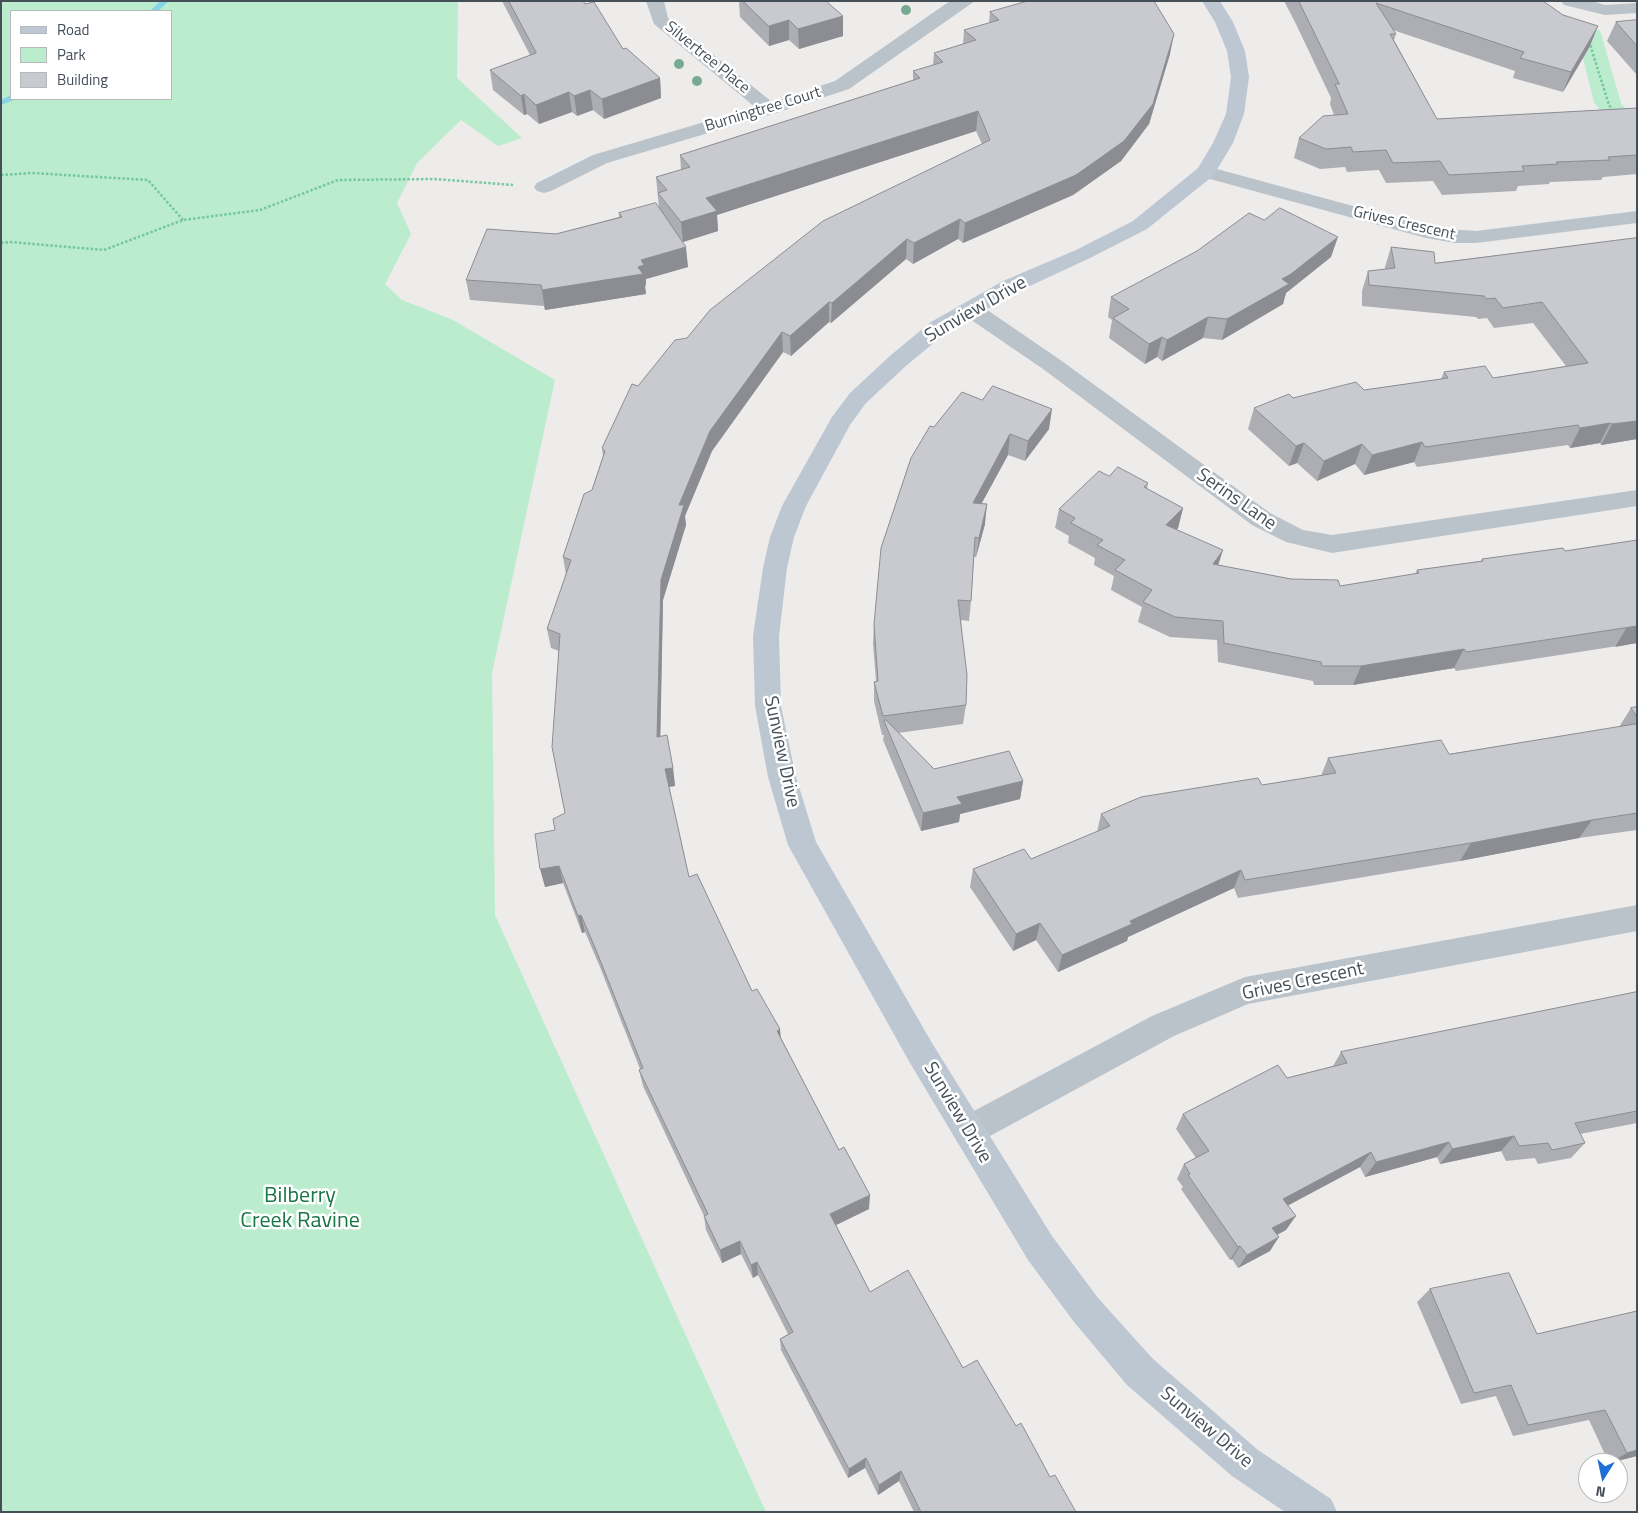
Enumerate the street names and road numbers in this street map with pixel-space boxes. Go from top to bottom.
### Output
street label: Silvertree Place [661,18,753,98]
street label: Burningtree Court [703,83,823,137]
street label: Grives Crescent [1351,203,1457,245]
street label: Sunview Drive [921,272,1031,348]
street label: Serins Lane [1192,464,1280,536]
street label: Sunview Drive [758,694,804,810]
street label: Grives Crescent [1240,958,1366,1006]
street label: Sunview Drive [918,1058,996,1168]
street label: Sunview Drive [1155,1383,1257,1473]

